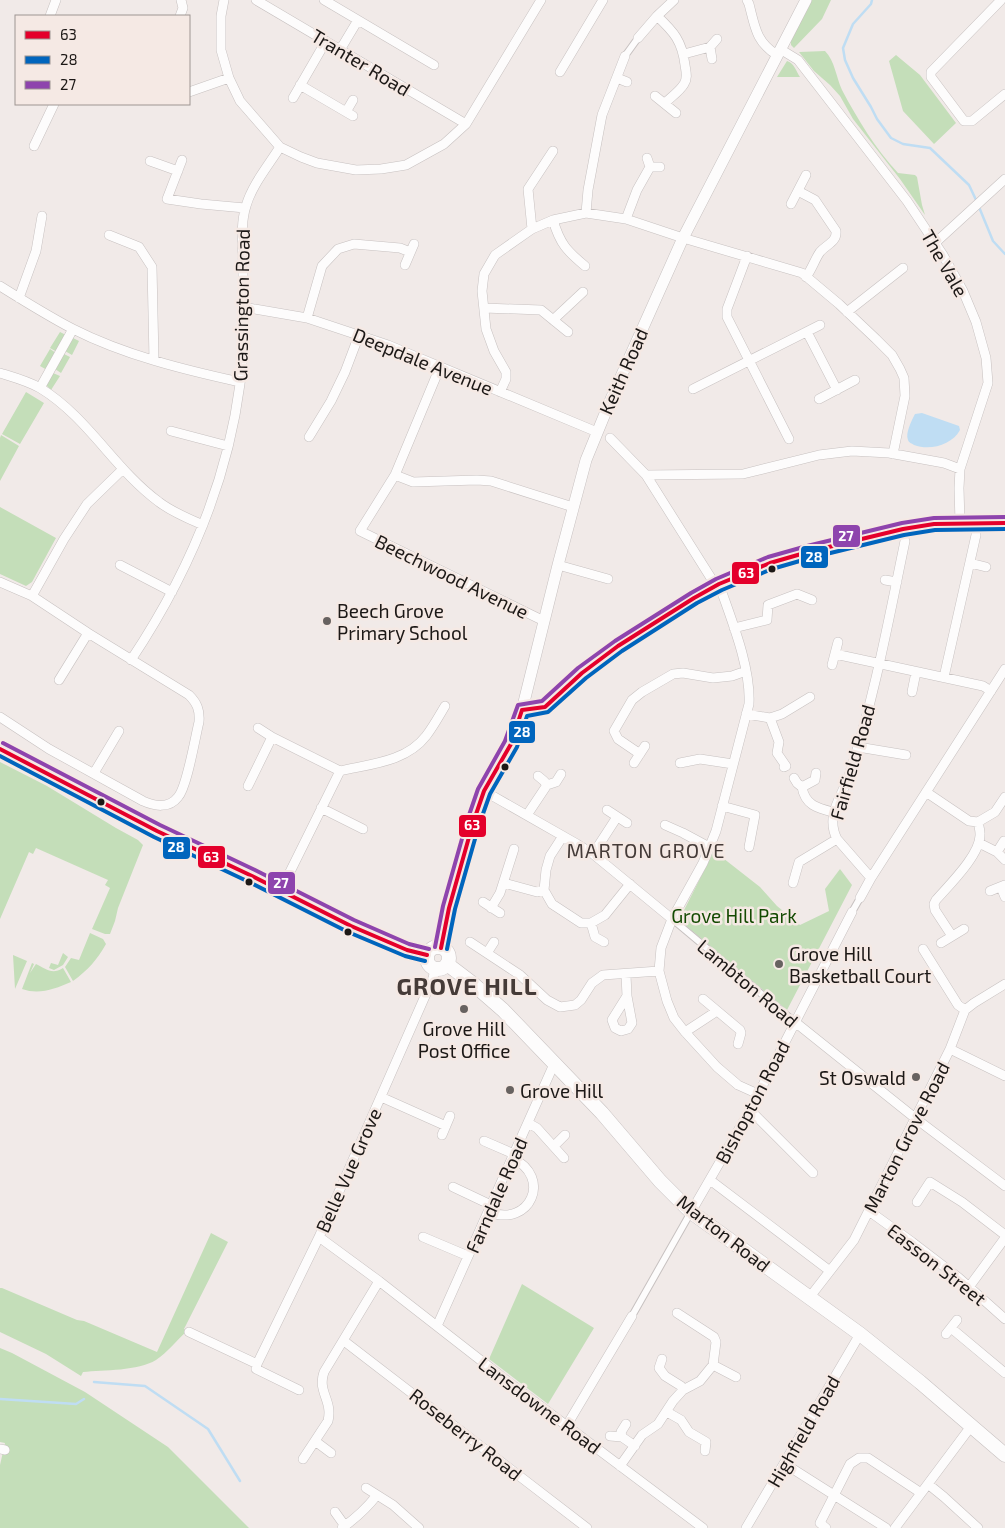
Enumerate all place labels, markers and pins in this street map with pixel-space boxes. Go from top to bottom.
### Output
unlabelled marker [767,564,777,574]
place label: Beech Grove Primary School [337,599,468,644]
marker: Beech Grove Primary School [321,615,333,627]
unlabelled marker [500,762,510,772]
unlabelled marker [96,797,106,807]
unlabelled marker [244,877,254,887]
unlabelled marker [343,927,353,937]
place label: Grove Hill Basketball Court [789,942,931,987]
marker: Grove Hill Basketball Court [773,958,785,970]
marker: Grove Hill Post Office [458,1003,470,1015]
place label: Grove Hill Post Office [418,1017,510,1062]
place label: St Oswald [819,1066,906,1089]
marker: St Oswald [910,1071,922,1083]
place label: Grove Hill [520,1079,603,1102]
marker: Grove Hill [504,1084,516,1096]

